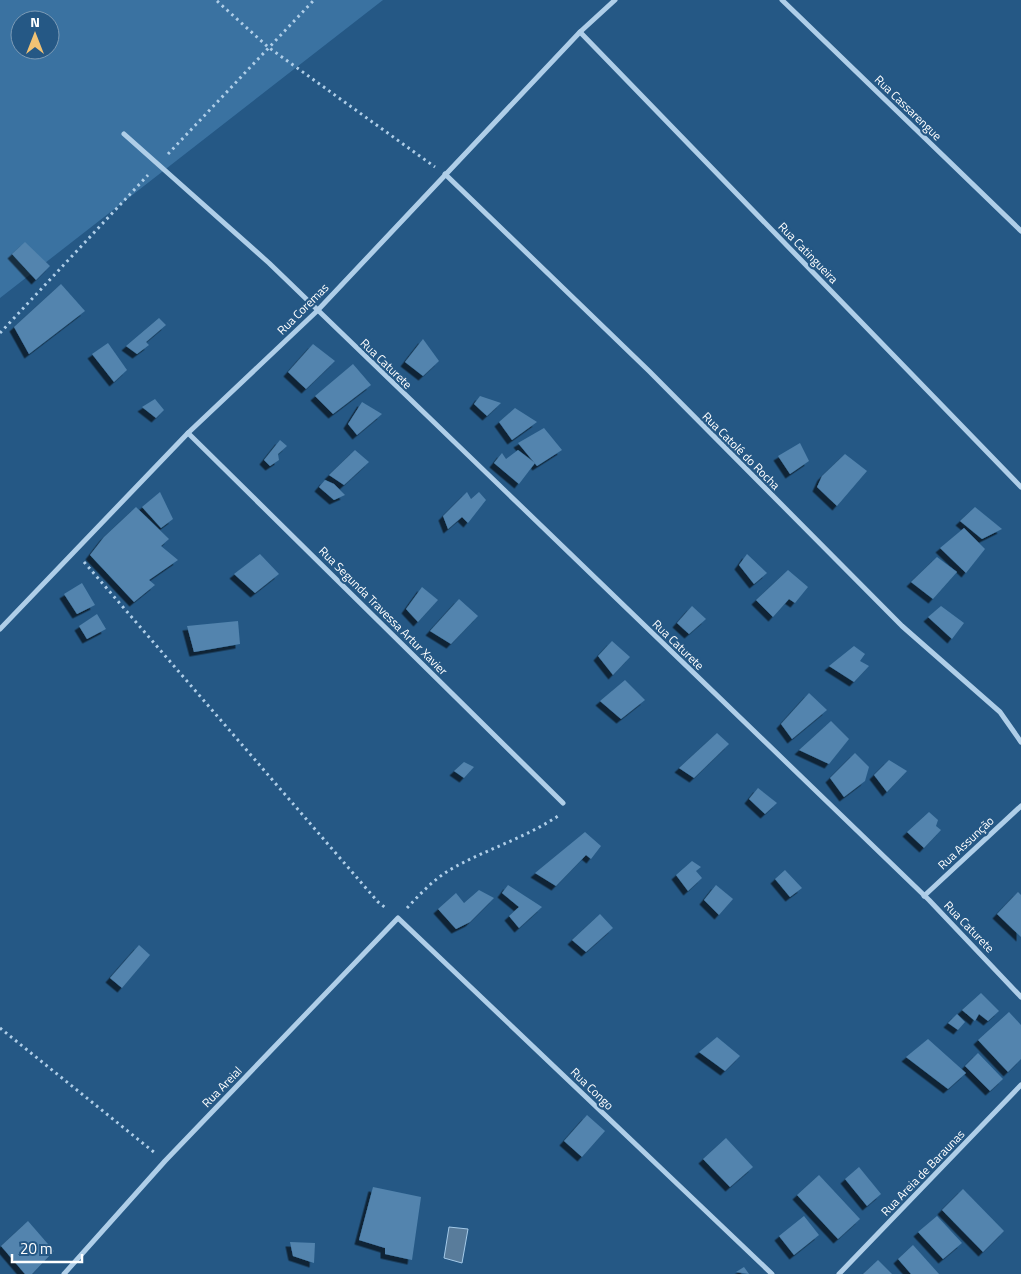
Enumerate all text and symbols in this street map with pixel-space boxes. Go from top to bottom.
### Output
north arrow [10,10,60,60]
text: N [30,11,40,32]
street label: Rua Cassarengue [870,71,946,145]
street label: Rua Catingueira [774,217,843,288]
street label: Rua Coremas [272,278,333,339]
street label: Rua Caturete [356,334,417,393]
street label: Rua Catolé do Rocha [698,407,785,494]
street label: Rua Segunda Travessa Artur Xavier [314,542,452,680]
street label: Rua Caturete [648,615,709,674]
street label: Rua Assunção [933,811,998,874]
street label: Rua Caturete [940,896,999,957]
street label: Rua Areial [197,1062,246,1112]
street label: Rua Congo [566,1063,618,1114]
street label: Rua Areia de Baraunas [876,1125,969,1220]
scale bar [12,1232,82,1264]
text: 20 m [20,1237,53,1260]

